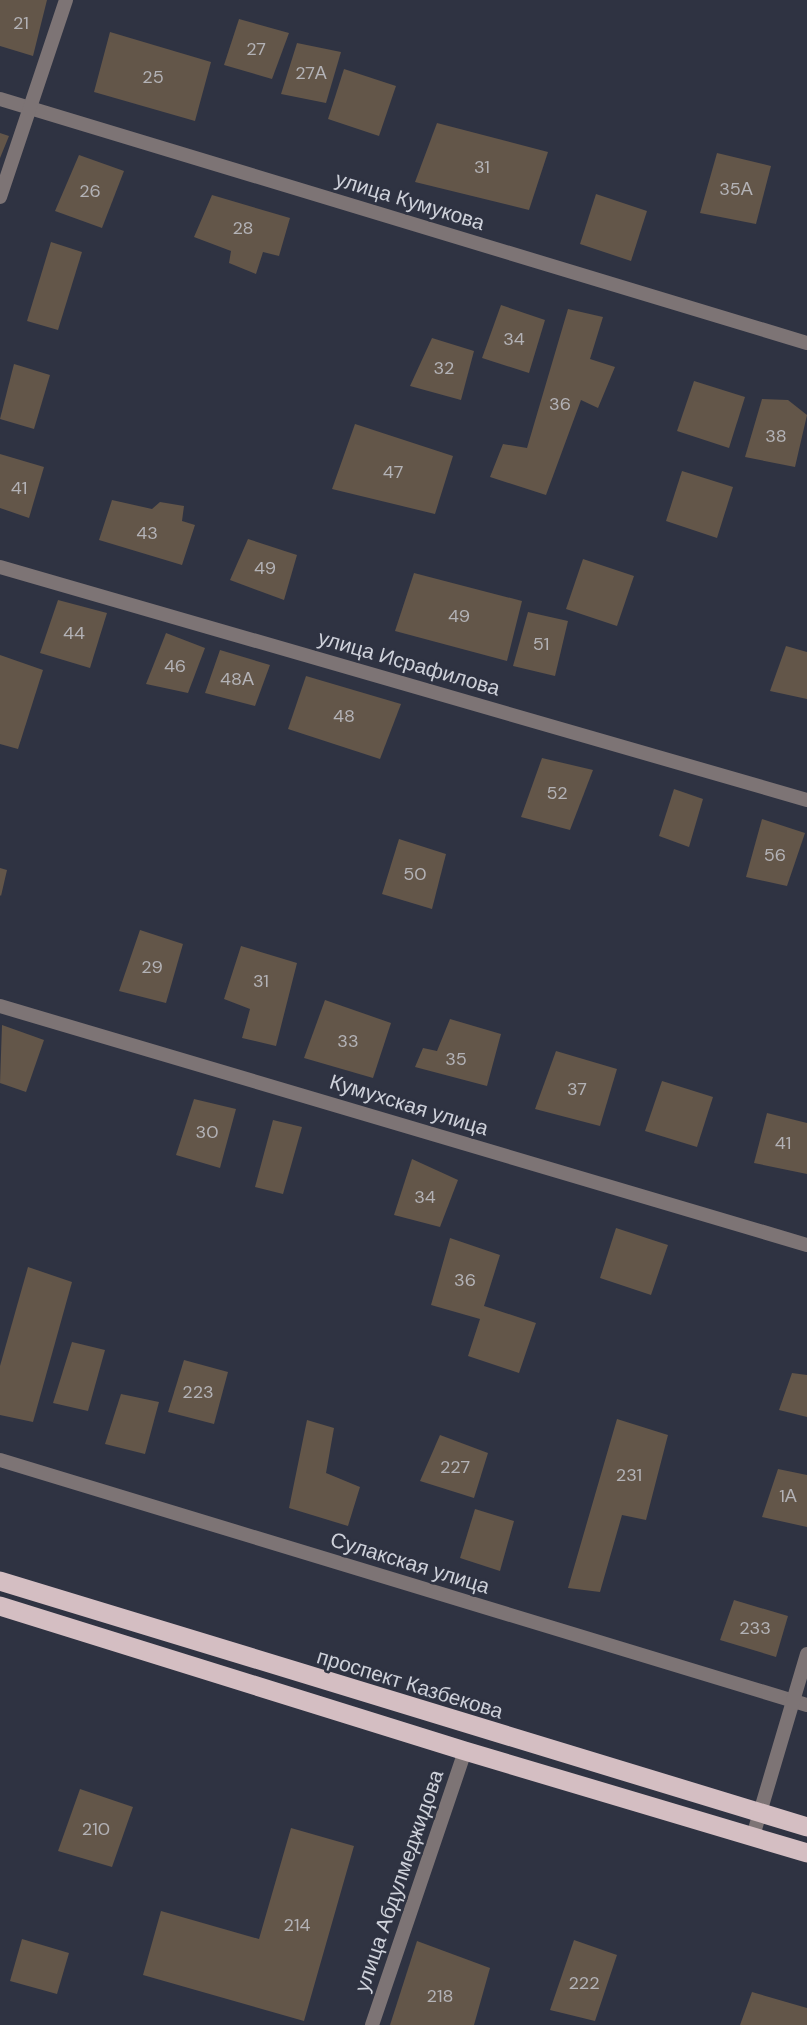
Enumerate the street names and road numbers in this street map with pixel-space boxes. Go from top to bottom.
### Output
street label: улица Кумукова [332,165,488,237]
street label: улица Исрафилова [315,624,504,702]
street label: Кумухская улица [326,1068,492,1143]
street label: Сулакская улица [327,1525,493,1601]
street label: проспект Казбекова [314,1642,507,1726]
street label: улица Абдулмеджидова [348,1766,450,1996]

